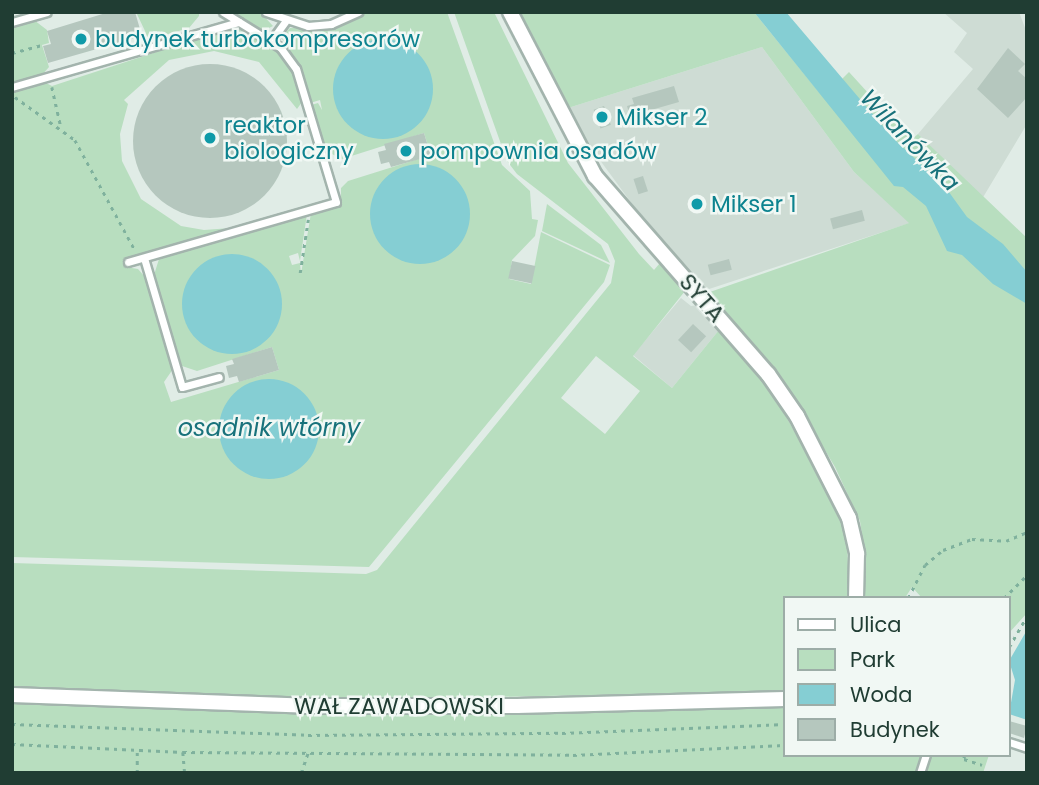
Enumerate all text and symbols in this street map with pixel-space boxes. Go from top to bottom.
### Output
place label: budynek turbokompresorów [95,25,420,53]
marker: budynek turbokompresorów [73,31,89,47]
water label: Wilanówka [854,83,966,197]
place label: Mikser 2 [616,103,708,131]
marker: Mikser 2 [594,109,610,125]
place label: reaktor biologiczny [224,111,354,165]
marker: reaktor biologiczny [202,130,218,146]
place label: pompownia osadów [420,137,657,165]
marker: pompownia osadów [398,143,414,159]
place label: Mikser 1 [711,190,797,218]
marker: Mikser 1 [689,196,705,212]
street label: SYTA [674,268,730,328]
water label: osadnik wtórny [178,414,360,442]
legend [783,596,1011,757]
text: Ulica [850,610,901,639]
text: Park [850,645,895,674]
text: Woda [850,680,912,709]
street label: WAŁ ZAWADOWSKI [294,692,504,720]
text: Budynek [850,715,940,744]

